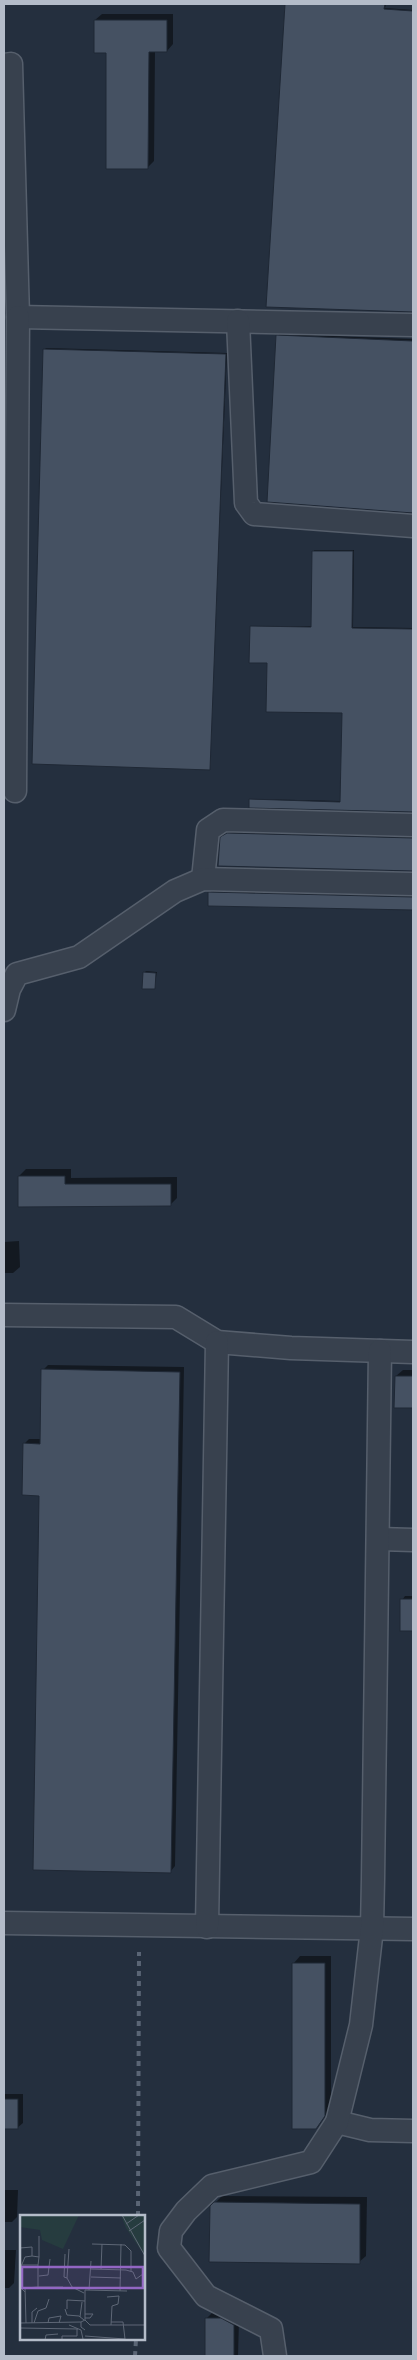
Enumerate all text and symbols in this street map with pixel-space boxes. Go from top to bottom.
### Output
inset map [20,2215,145,2340]

